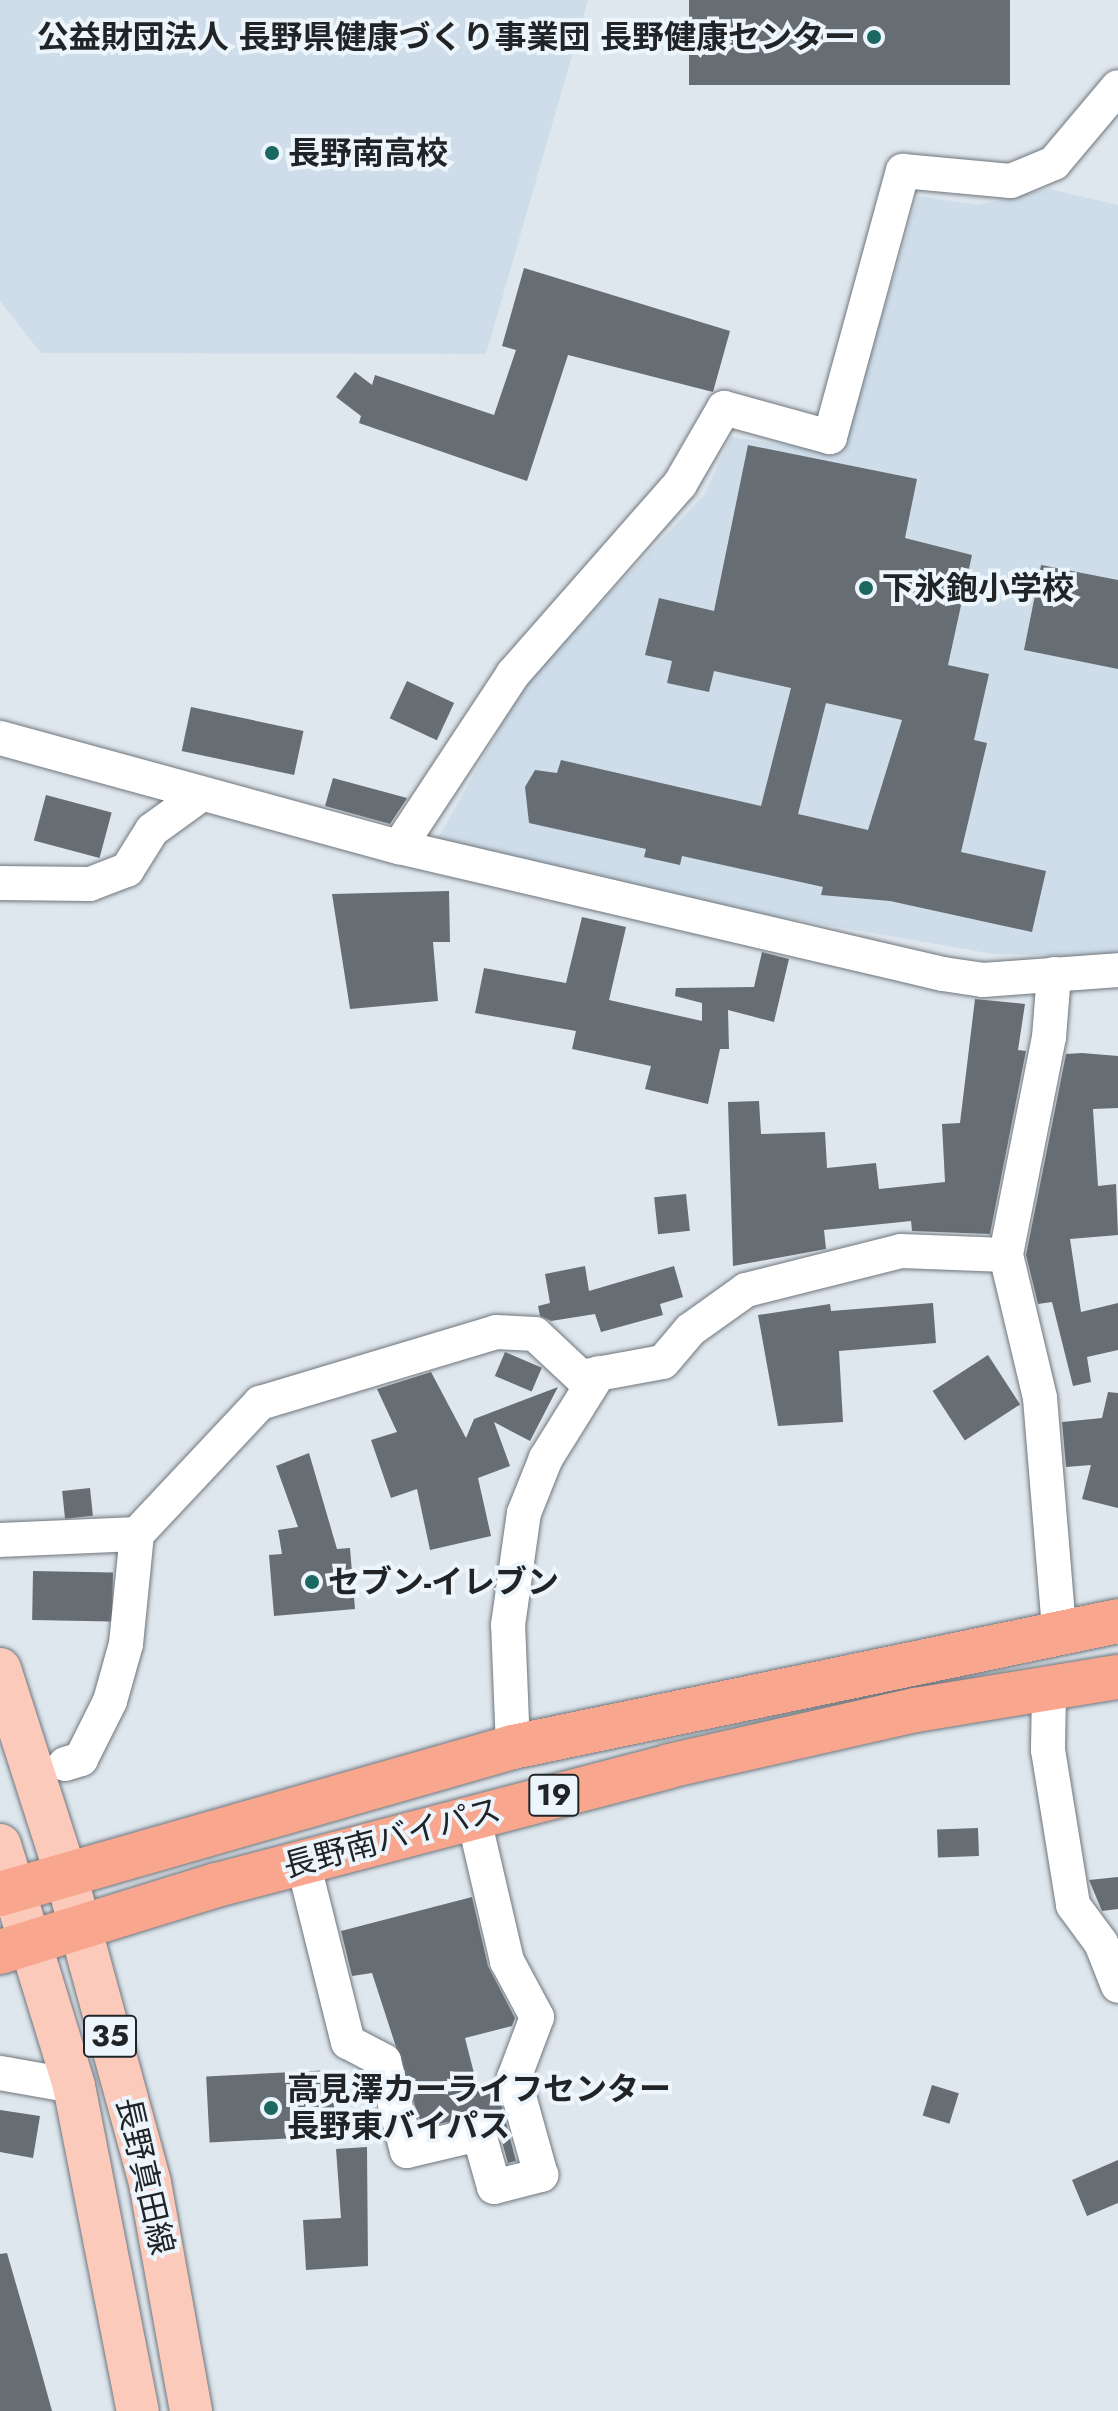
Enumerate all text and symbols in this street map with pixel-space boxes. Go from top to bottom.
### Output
place label: 公益財団法人 長野県健康づくり事業団 長野健康センター [37,18,856,56]
marker: 公益財団法人 長野県健康づくり事業団 長野健康センター [863,26,885,48]
place label: 長野南高校 [288,134,448,172]
marker: 長野南高校 [263,144,281,162]
place label: 下氷鉋小学校 [882,569,1074,607]
marker: 下氷鉋小学校 [857,579,875,597]
place label: セブン-イレブン [328,1563,559,1601]
marker: セブン-イレブン [303,1573,321,1591]
road number: 19 [528,1769,580,1821]
street label: 長野南バイパス [279,1790,505,1886]
road number: 35 [82,2010,138,2062]
place label: 高見澤カーライフセンター 長野東バイパス [287,2071,671,2146]
street label: 長野真田線 [108,2094,182,2258]
marker: 高見澤カーライフセンター 長野東バイパス [262,2099,280,2117]

